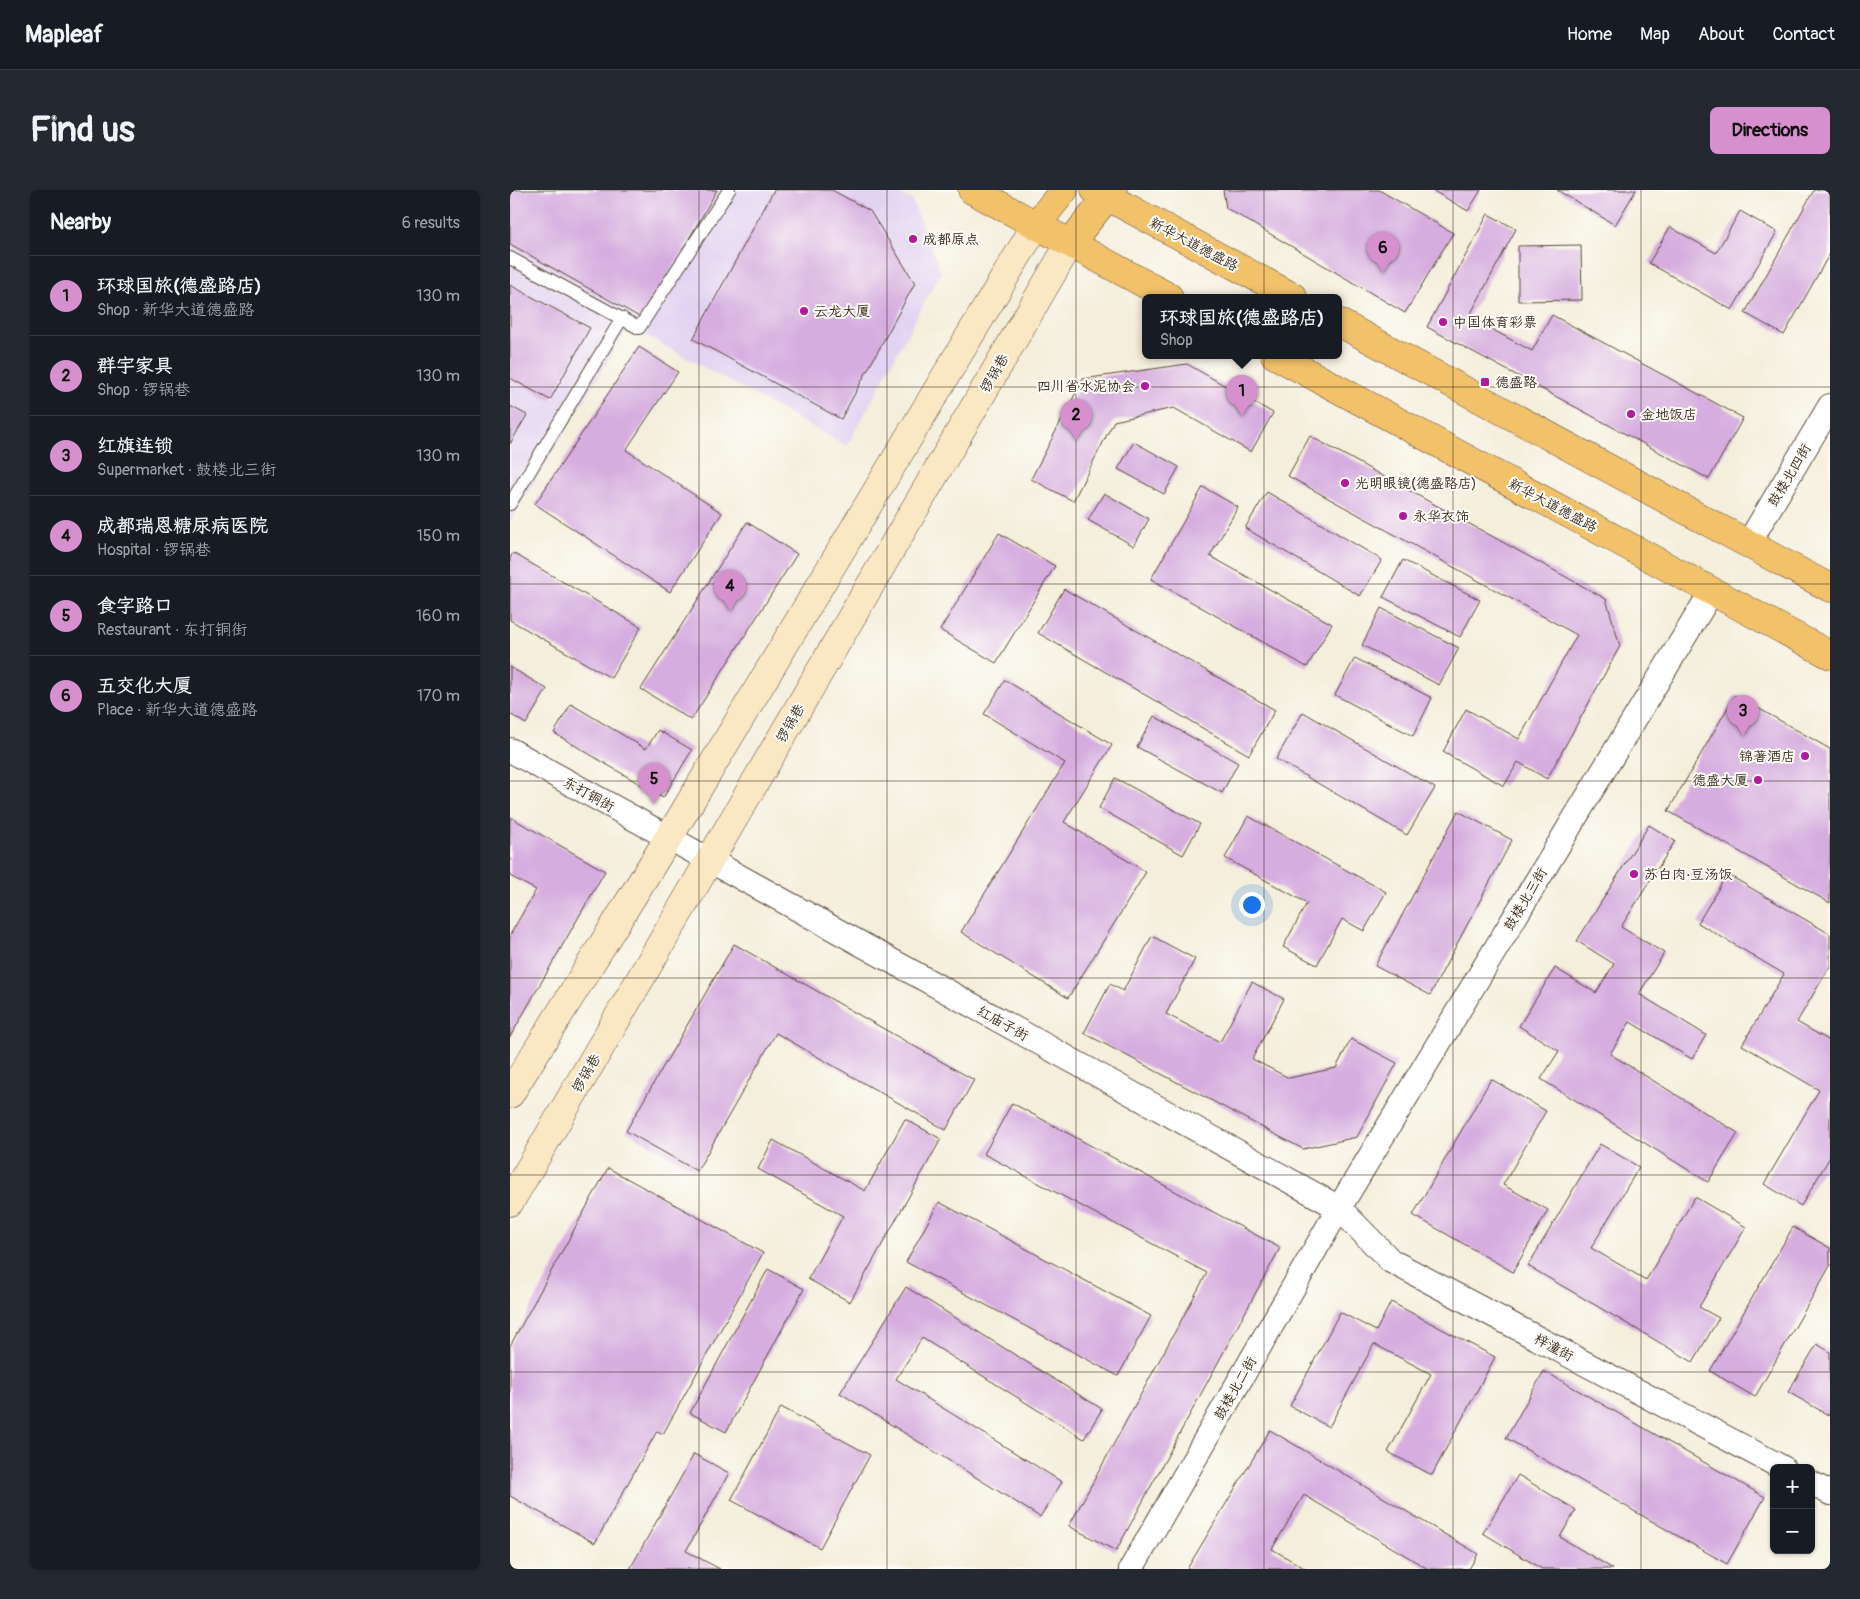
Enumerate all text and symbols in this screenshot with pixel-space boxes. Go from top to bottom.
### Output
text: Mapleaf [25,20,103,49]
text: Home [1567,23,1612,46]
text: Map [1640,23,1670,46]
text: About [1698,23,1744,46]
text: Contact [1772,23,1835,46]
button: Directions [1710,107,1830,154]
text: Find us [30,108,135,152]
text: Nearby [50,209,111,236]
text: 6 results [402,213,460,233]
street label: 新华大道德盛路 [1147,214,1241,275]
place label: 成都原点 [923,231,979,248]
pin: 6 [1367,232,1399,273]
marker: 成都原点 [907,233,919,245]
text: 环球国旅(德盛路店) [97,274,262,298]
text: 1 [63,286,69,306]
text: 130 m [416,286,460,306]
popup [1142,294,1342,359]
text: Shop · 新华大道德盛路 [97,300,254,320]
place label: 云龙大厦 [814,303,870,320]
marker: 云龙大厦 [798,305,810,317]
text: 环球国旅(德盛路店) [1160,306,1324,330]
place label: 中国体育彩票 [1453,314,1537,331]
marker: 中国体育彩票 [1437,316,1449,328]
text: Shop [1160,330,1193,350]
street label: 锣锅巷 [977,350,1013,396]
text: 群宇家具 [97,354,173,378]
text: 2 [62,366,70,386]
text: 130 m [416,366,460,386]
place label: 德盛路 [1495,374,1537,391]
pin: 1 [1226,375,1258,416]
marker: 德盛路 [1479,376,1491,388]
place label: 四川省水泥协会 [1037,378,1135,395]
text: Shop · 锣锅巷 [97,380,190,400]
marker: 四川省水泥协会 [1139,380,1151,392]
pin: 2 [1060,399,1092,440]
place label: 金地饭店 [1641,406,1697,423]
marker: 金地饭店 [1625,408,1637,420]
text: 红旗连锁 [97,434,173,458]
street label: 鼓楼北四街 [1764,441,1815,510]
text: 3 [62,446,70,466]
text: 130 m [416,446,460,466]
text: Supermarket · 鼓楼北三街 [97,460,276,480]
place label: 光明眼镜(德盛路店) [1355,475,1476,492]
street label: 新华大道德盛路 [1506,475,1600,536]
marker: 光明眼镜(德盛路店) [1339,477,1351,489]
place label: 永华衣饰 [1413,508,1469,525]
marker: 永华衣饰 [1397,510,1409,522]
text: 成都瑞恩糖尿病医院 [97,514,268,538]
text: 4 [61,526,71,546]
text: 150 m [416,526,460,546]
text: Hospital · 锣锅巷 [97,540,211,560]
pin: 4 [714,570,746,611]
text: 食字路口 [97,594,173,618]
text: 5 [62,606,70,626]
text: 160 m [416,606,460,626]
text: Restaurant · 东打铜街 [97,620,247,640]
text: 五交化大厦 [97,674,192,698]
text: 6 [61,686,71,706]
text: 170 m [417,686,460,706]
pin: 3 [1727,695,1759,736]
text: Place · 新华大道德盛路 [97,700,257,720]
street label: 锣锅巷 [773,700,809,746]
place label: 锦著酒店 [1739,748,1795,765]
marker: 锦著酒店 [1799,750,1811,762]
pin: 5 [638,763,670,804]
place label: 德盛大厦 [1692,772,1748,789]
street label: 东打铜街 [560,773,617,815]
marker: 德盛大厦 [1752,774,1764,786]
street label: 鼓楼北三街 [1500,865,1551,934]
place label: 苏白肉·豆汤饭 [1644,866,1733,883]
marker: 苏白肉·豆汤饭 [1628,868,1640,880]
your location [1239,892,1265,918]
street label: 红庙子街 [974,1002,1031,1044]
street label: 锣锅巷 [569,1050,605,1096]
street label: 梓潼街 [1531,1330,1576,1365]
street label: 鼓楼北二街 [1211,1354,1260,1423]
map controls [1770,1464,1815,1554]
button: + [1770,1464,1815,1509]
button: − [1770,1509,1815,1554]

